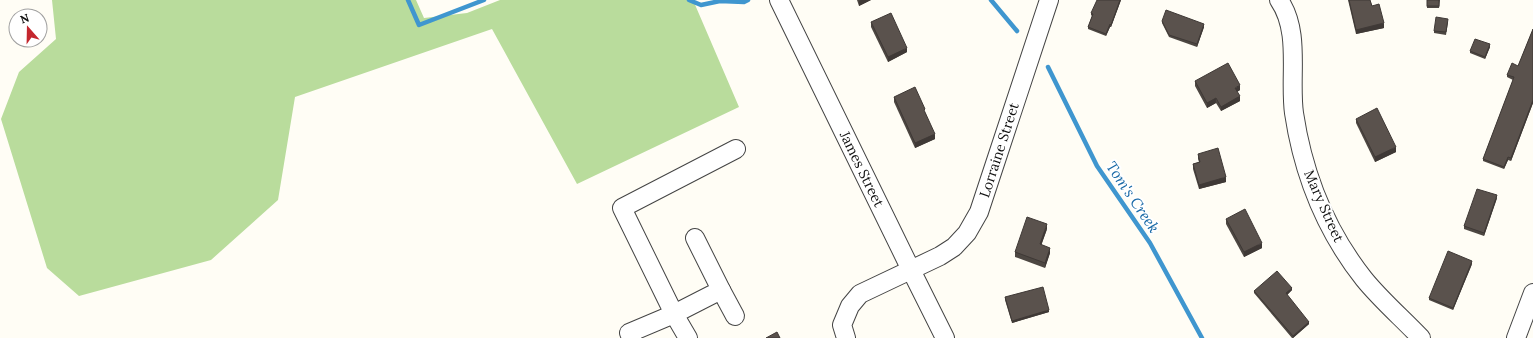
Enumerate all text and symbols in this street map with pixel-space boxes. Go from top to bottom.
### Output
north arrow [8,8,48,48]
text: N [18,10,31,27]
street label: Lorraine Street [975,100,1023,200]
street label: James Street [835,127,888,210]
water label: Tom's Creek [1102,158,1164,236]
street label: Mary Street [1300,167,1348,245]

